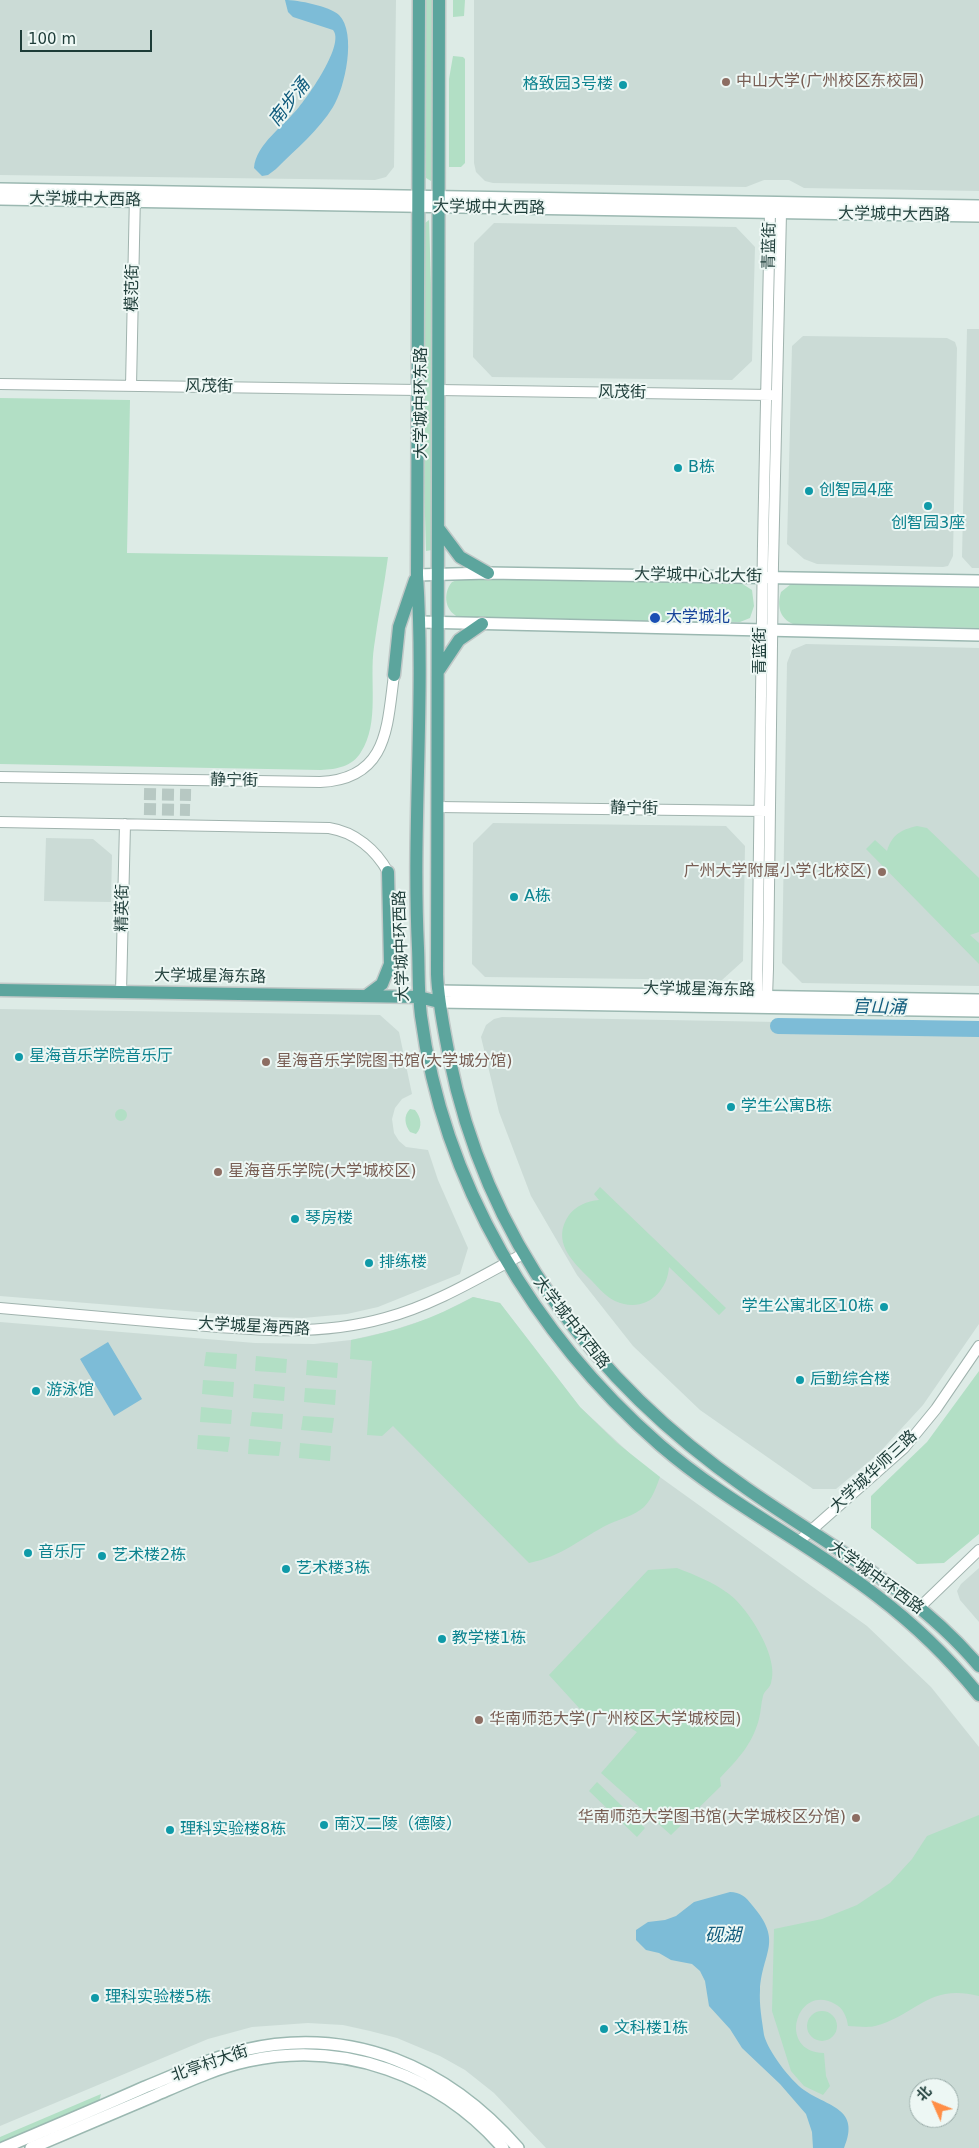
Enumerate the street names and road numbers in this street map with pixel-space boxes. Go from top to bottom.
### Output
street label: 大学城中大西路 [29,189,141,211]
street label: 大学城中大西路 [433,197,545,219]
street label: 大学城中大西路 [838,204,950,226]
street label: 青蓝街 [760,222,780,270]
street label: 模范街 [123,264,143,312]
street label: 大学城中环东路 [412,347,432,459]
street label: 风茂街 [185,377,233,397]
street label: 风茂街 [598,383,646,403]
street label: 大学城中心北大街 [634,565,762,587]
street label: 青蓝街 [751,627,771,675]
street label: 静宁街 [210,771,258,791]
street label: 静宁街 [610,799,658,819]
street label: 精英街 [113,884,133,932]
street label: 大学城中环西路 [390,890,414,1002]
street label: 大学城星海东路 [154,966,266,988]
street label: 大学城星海东路 [643,979,755,1001]
street label: 大学城中环西路 [529,1273,613,1373]
street label: 大学城星海西路 [198,1314,310,1340]
street label: 大学城华师三路 [826,1427,922,1517]
street label: 大学城中环西路 [825,1537,927,1619]
street label: 北亭村大街 [169,2042,251,2086]

